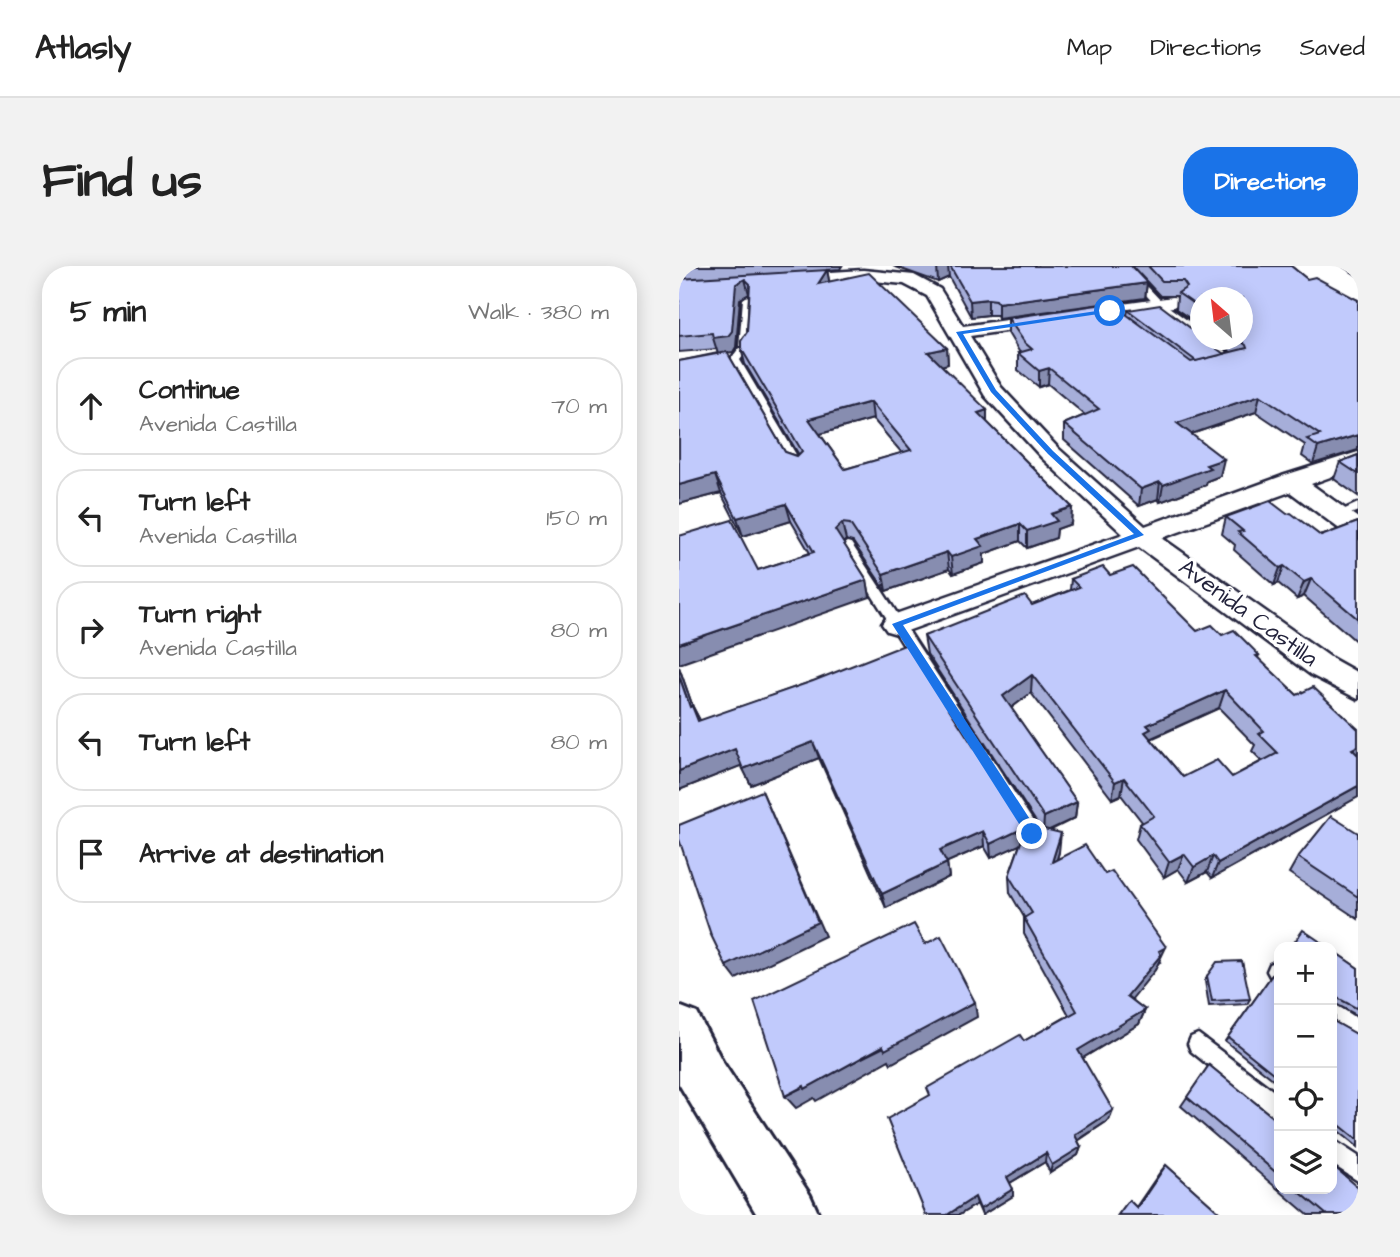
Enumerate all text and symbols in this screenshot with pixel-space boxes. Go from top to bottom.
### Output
text: Atlasly [35,25,131,71]
text: Map [1067,31,1112,65]
text: Directions [1150,31,1262,65]
text: Saved [1300,31,1365,65]
button: Directions [1183,147,1358,217]
text: Find us [42,148,202,216]
north arrow [1190,287,1253,350]
text: 5 min [70,291,146,333]
route start [1094,295,1125,326]
text: Walk · 380 m [468,296,609,328]
text: Continue [139,372,240,408]
icon: ahead [72,387,110,425]
text: 70 m [551,390,607,422]
text: Avenida Castilla [139,408,297,440]
text: Turn left [139,484,250,520]
icon: left [72,499,110,537]
text: 150 m [546,502,607,534]
text: Avenida Castilla [139,520,297,552]
street label: Avenida Castilla [1171,551,1325,675]
text: Turn right [139,596,261,632]
icon: right [72,611,110,649]
text: 80 m [550,614,607,646]
text: Avenida Castilla [139,632,297,664]
icon: left [72,723,110,761]
text: Turn left [139,724,250,760]
text: 80 m [550,726,607,758]
route end [1016,818,1047,849]
icon: arrive [72,835,110,873]
text: Arrive at destination [139,836,384,872]
map controls [1274,942,1337,1194]
button: + [1274,942,1337,1005]
button: − [1274,1005,1337,1068]
button: locate [1274,1068,1337,1131]
button: layers [1274,1131,1337,1194]

